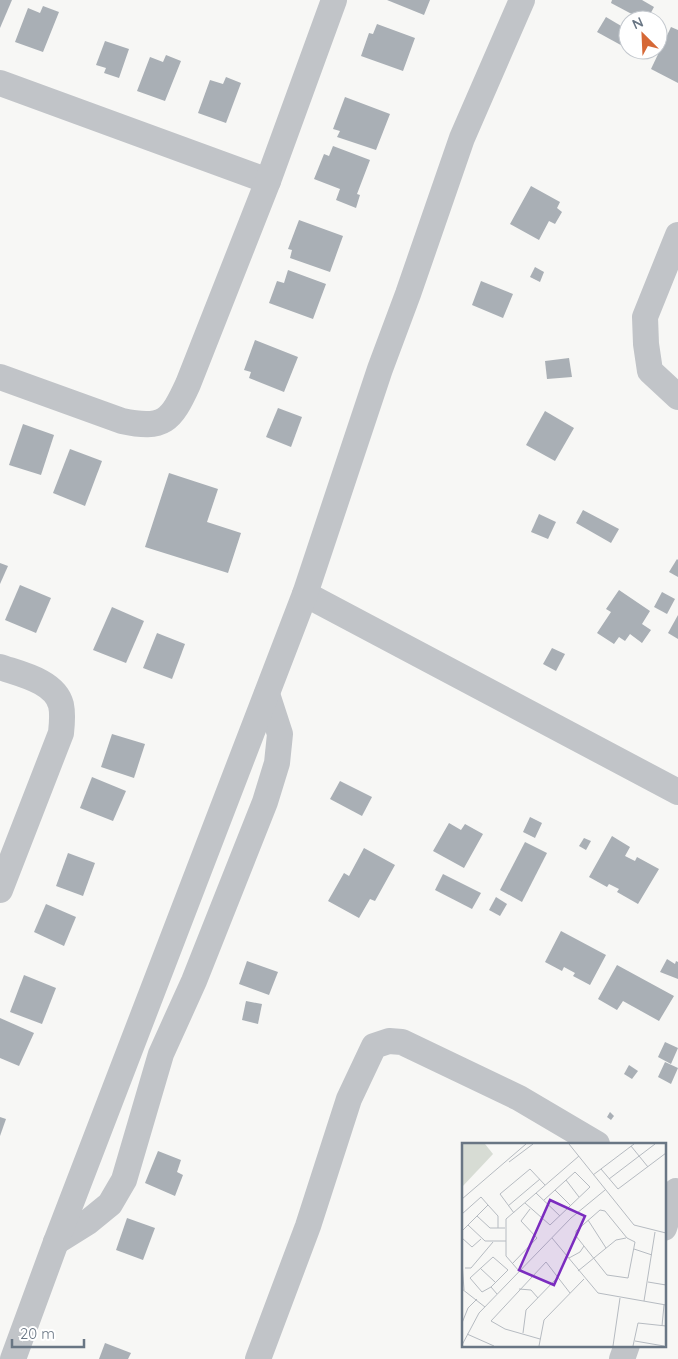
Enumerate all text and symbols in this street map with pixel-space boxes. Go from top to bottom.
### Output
north arrow [618,10,668,60]
text: N [629,13,646,33]
inset map [462,1143,666,1346]
scale bar [12,1316,85,1348]
text: 20 m [20,1324,55,1343]

